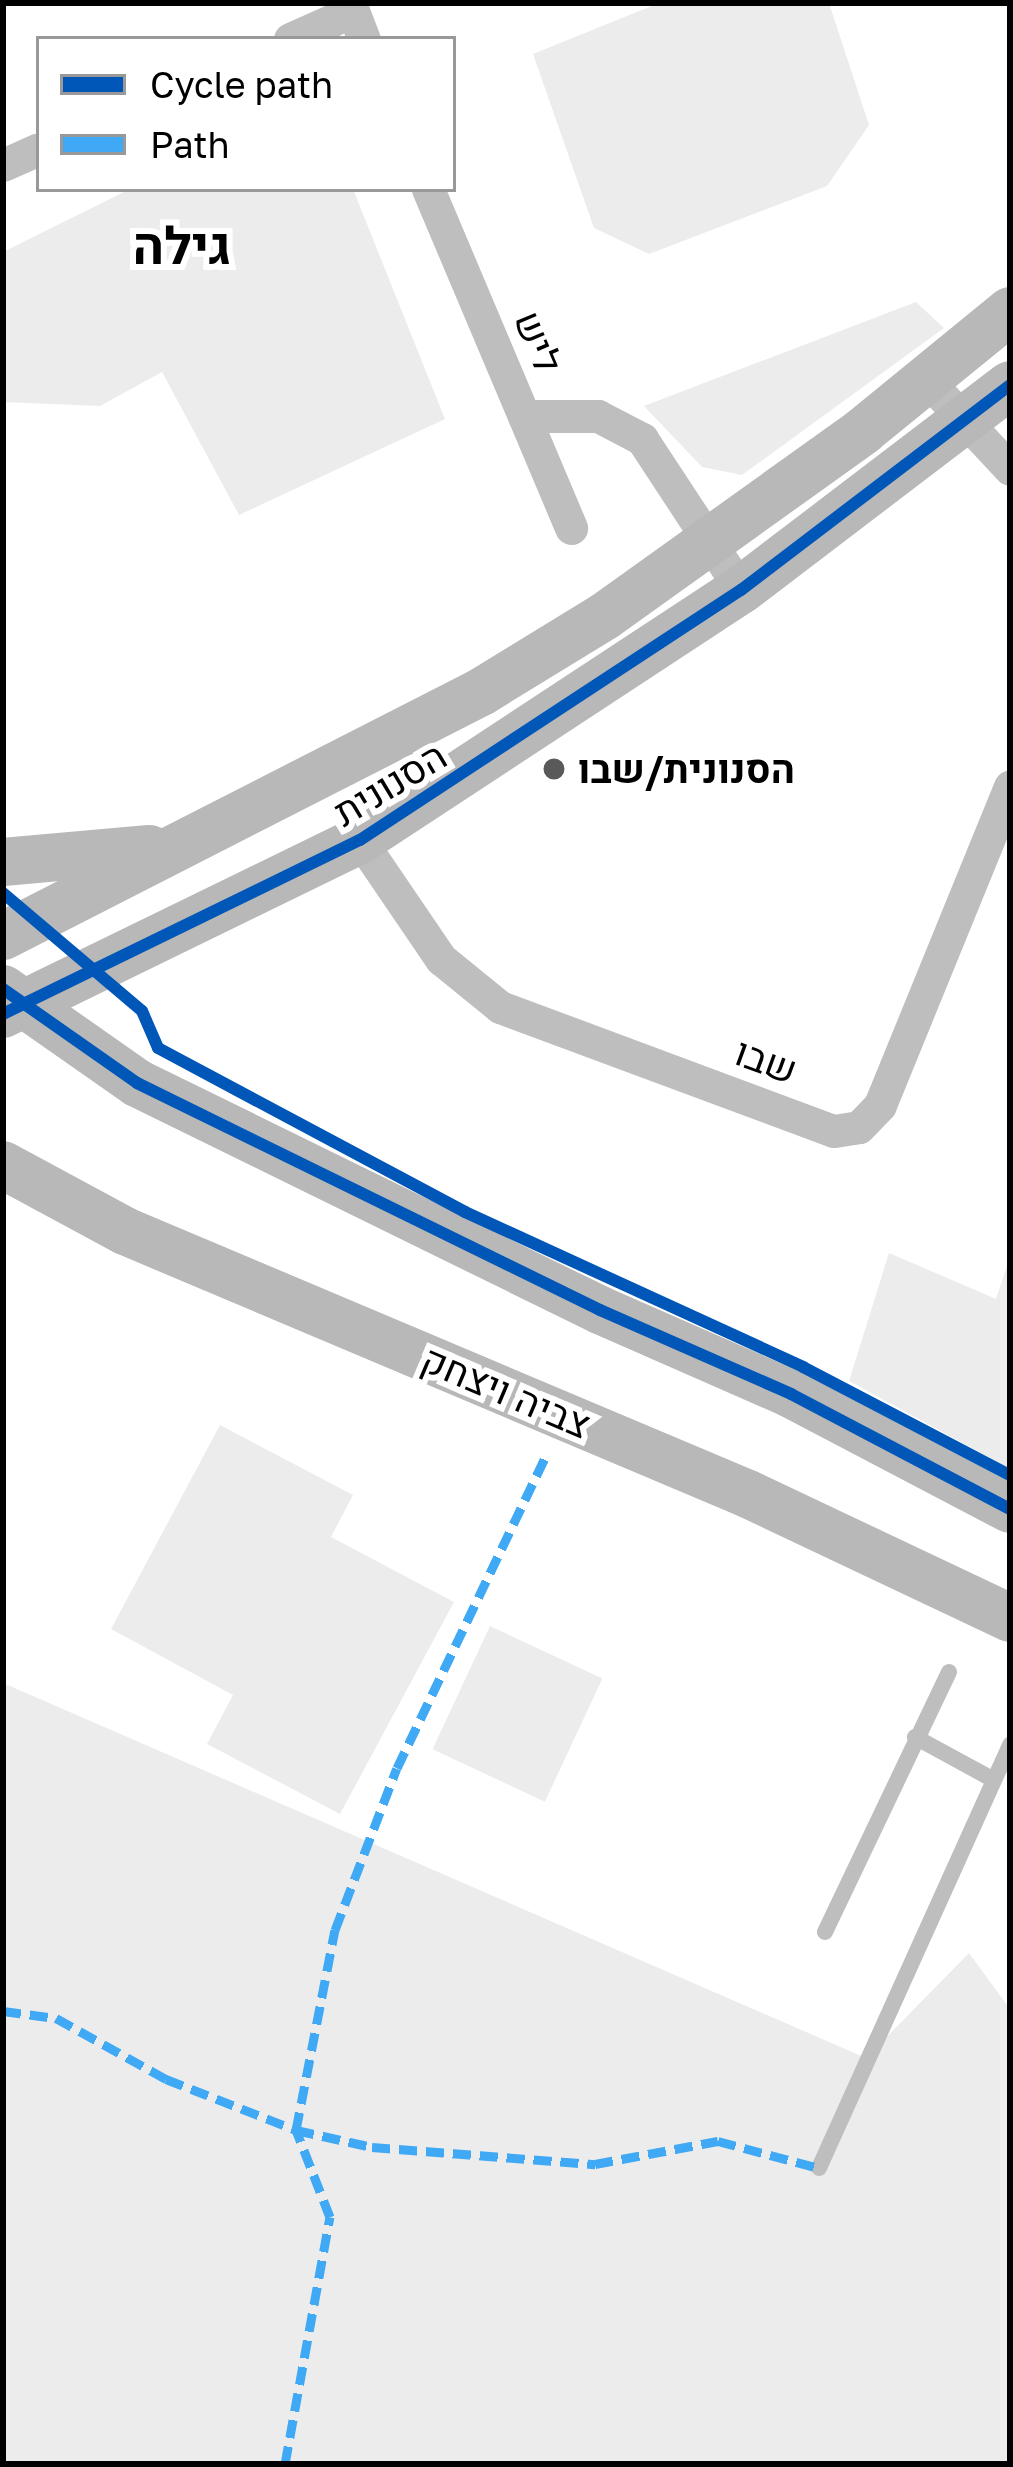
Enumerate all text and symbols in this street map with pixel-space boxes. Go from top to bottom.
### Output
legend [36,36,456,192]
text: Cycle path [150,63,333,106]
text: Path [150,123,230,166]
district label: גילה [133,214,231,276]
street label: ליש [504,304,572,380]
street label: הסנונית [325,732,455,836]
place label: הסנונית/שבו [578,746,795,792]
marker: הסנונית/שבו [541,756,567,782]
street label: שבו [728,1028,804,1094]
street label: צביה ויצחק [415,1336,597,1448]

